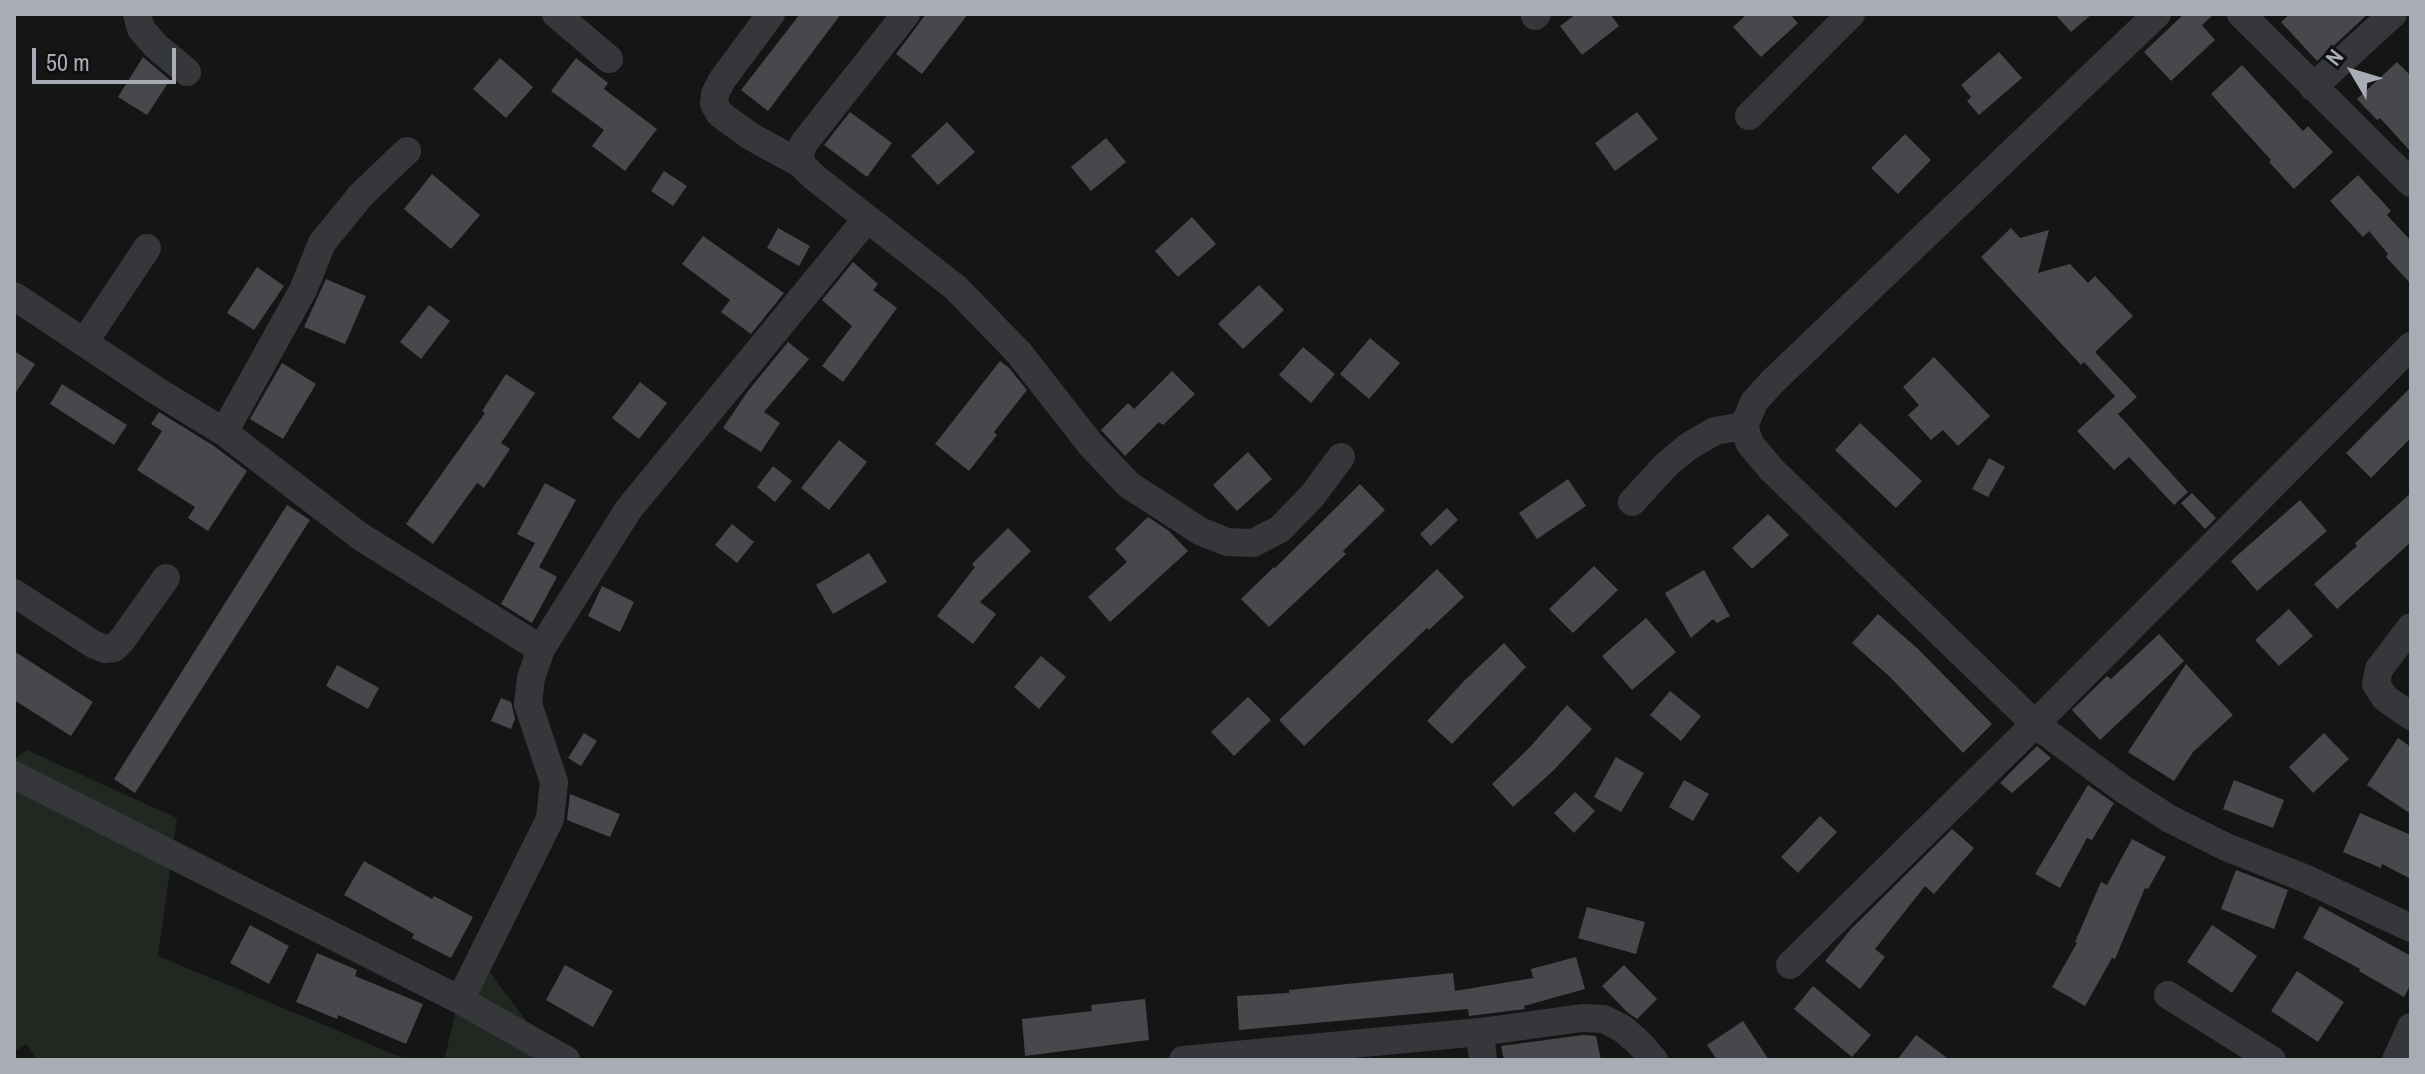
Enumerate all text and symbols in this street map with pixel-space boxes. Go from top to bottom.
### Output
scale bar [36,32,180,82]
north arrow [2313,32,2393,112]
text: N [2318,43,2350,72]
text: 50 m [46,46,90,78]

